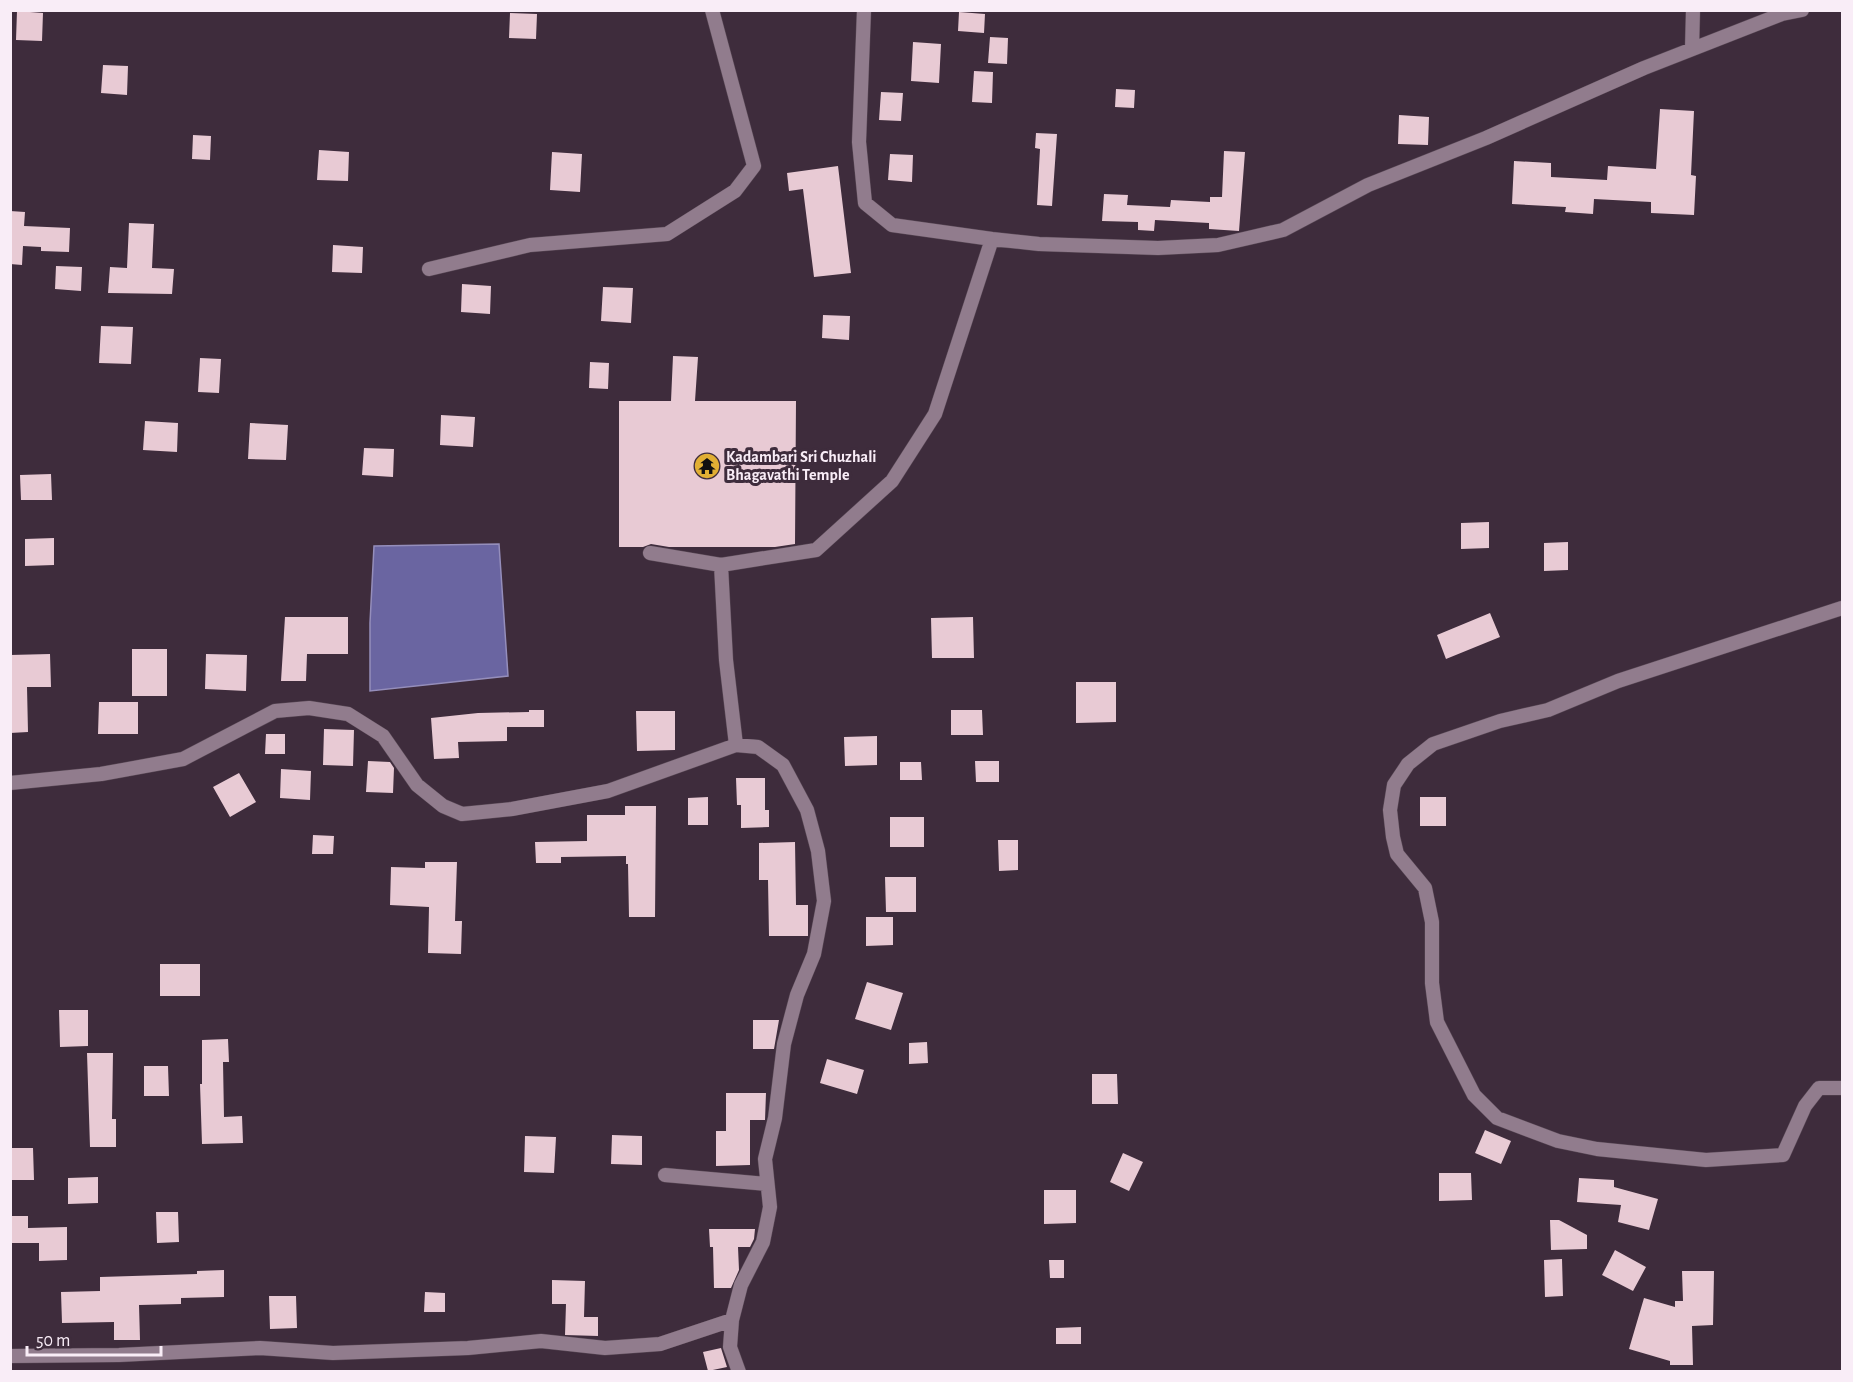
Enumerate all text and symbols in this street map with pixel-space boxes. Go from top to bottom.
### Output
place label: Kadambari Sri Chuzhali Bhagavathi Temple [726,449,877,483]
temple icon: Kadambari Sri Chuzhali Bhagavathi Temple [692,451,722,481]
scale bar [27,1319,160,1357]
text: 50 m [36,1332,70,1350]

